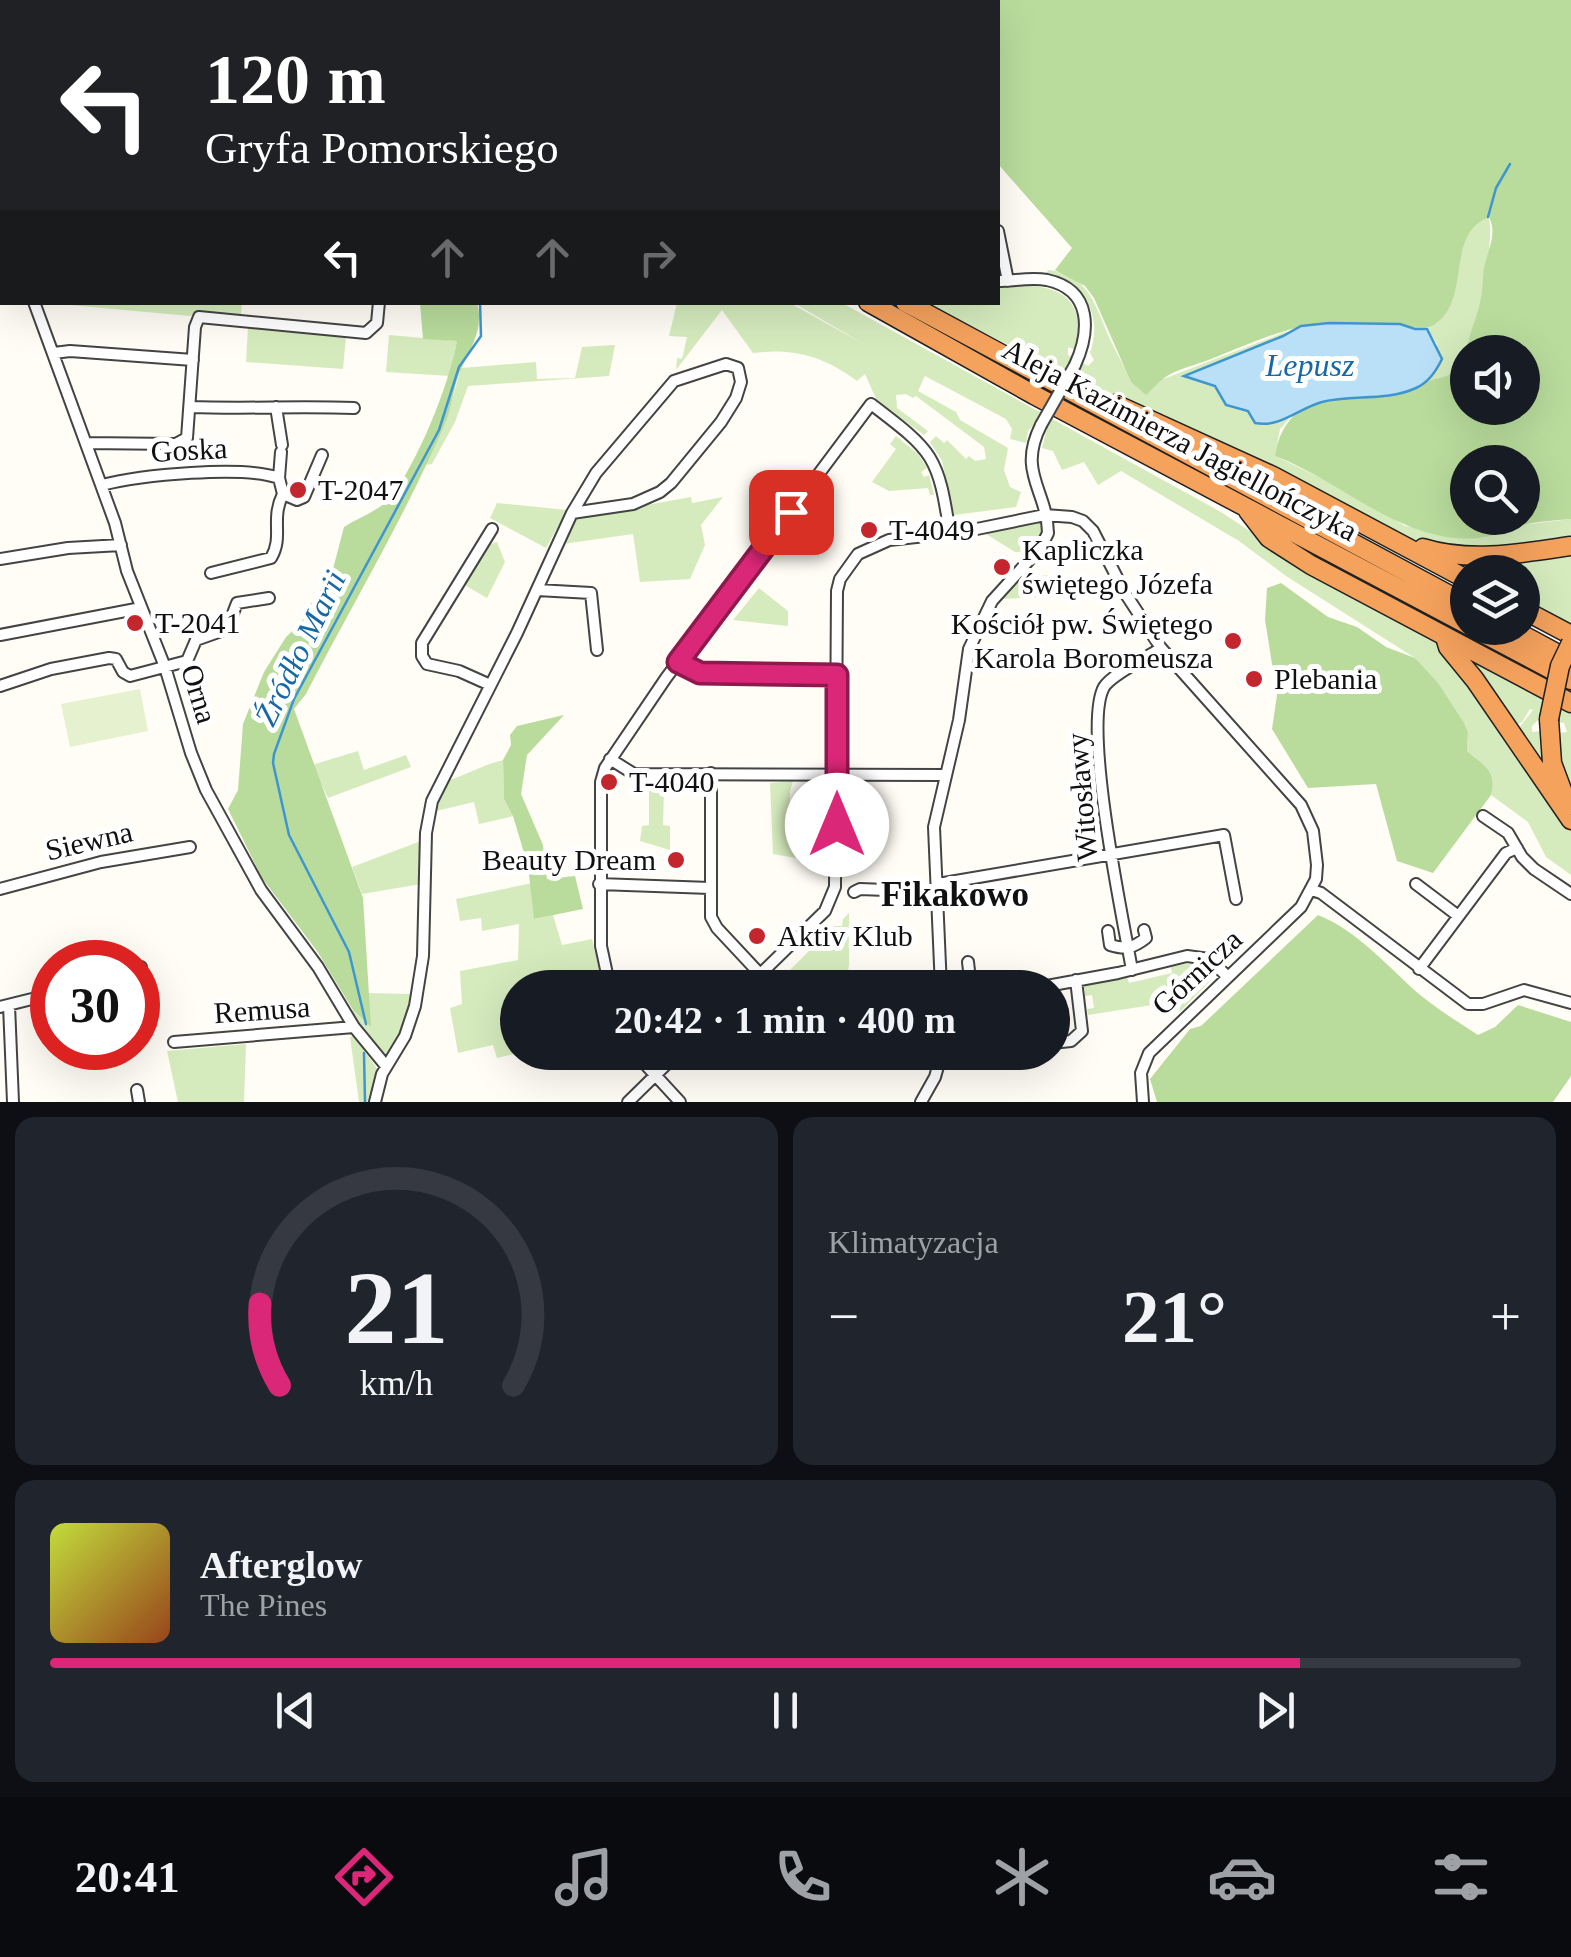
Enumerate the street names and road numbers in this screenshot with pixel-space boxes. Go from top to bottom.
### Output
street label: Aleja Kazimierza Jagiellończyka [997,332,1363,547]
street label: Goska [150,431,228,468]
street label: Orna [175,660,224,727]
street label: Witosławy [1059,731,1104,863]
street label: Siewna [42,815,136,867]
street label: Górnicza [1145,922,1248,1021]
street label: Remusa [213,990,311,1029]

